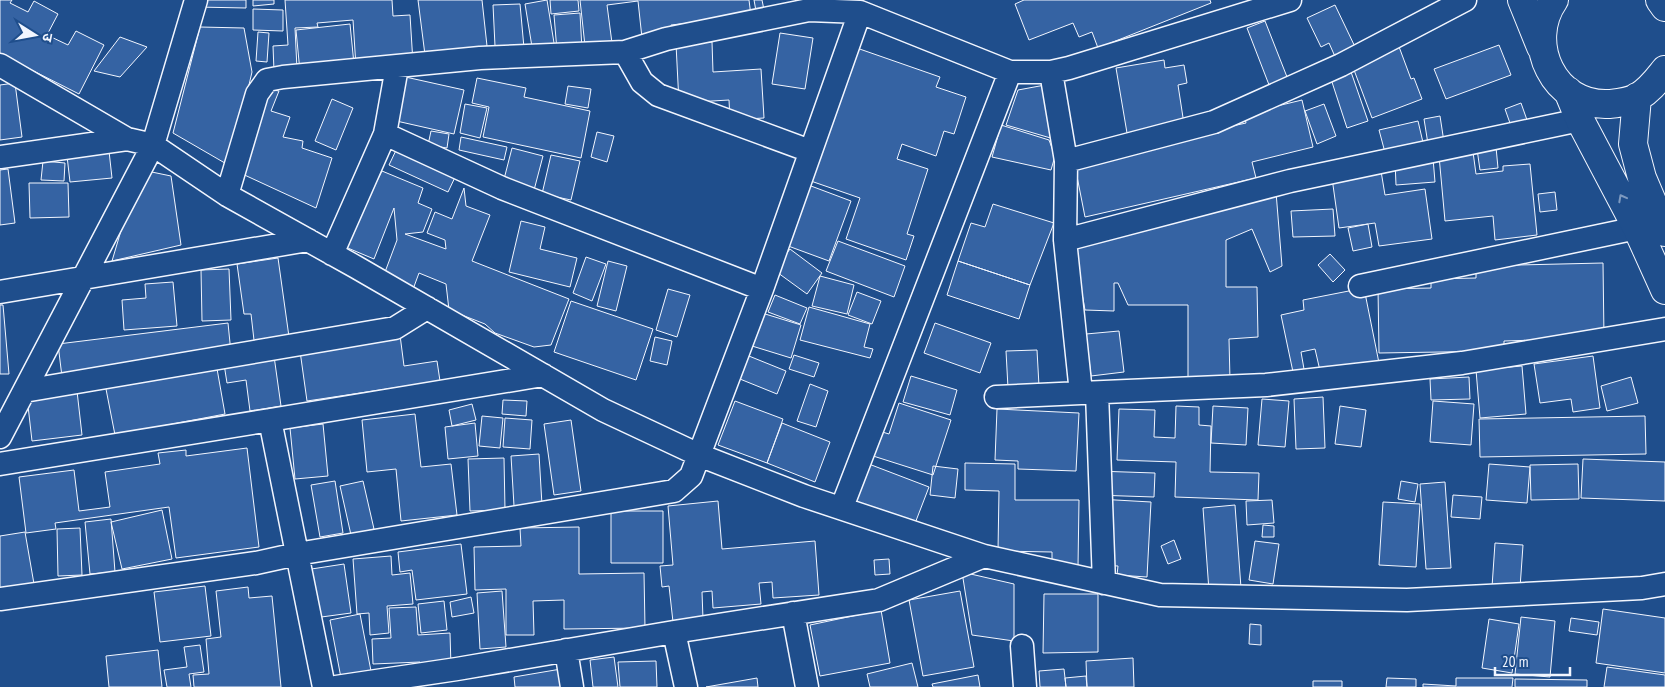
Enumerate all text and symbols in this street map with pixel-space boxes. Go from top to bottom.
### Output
north arrow [10,10,60,60]
text: उ [38,32,57,44]
one-way arrow [1618,194,1628,203]
scale bar [1495,644,1570,676]
text: 20 m [1502,652,1528,671]

